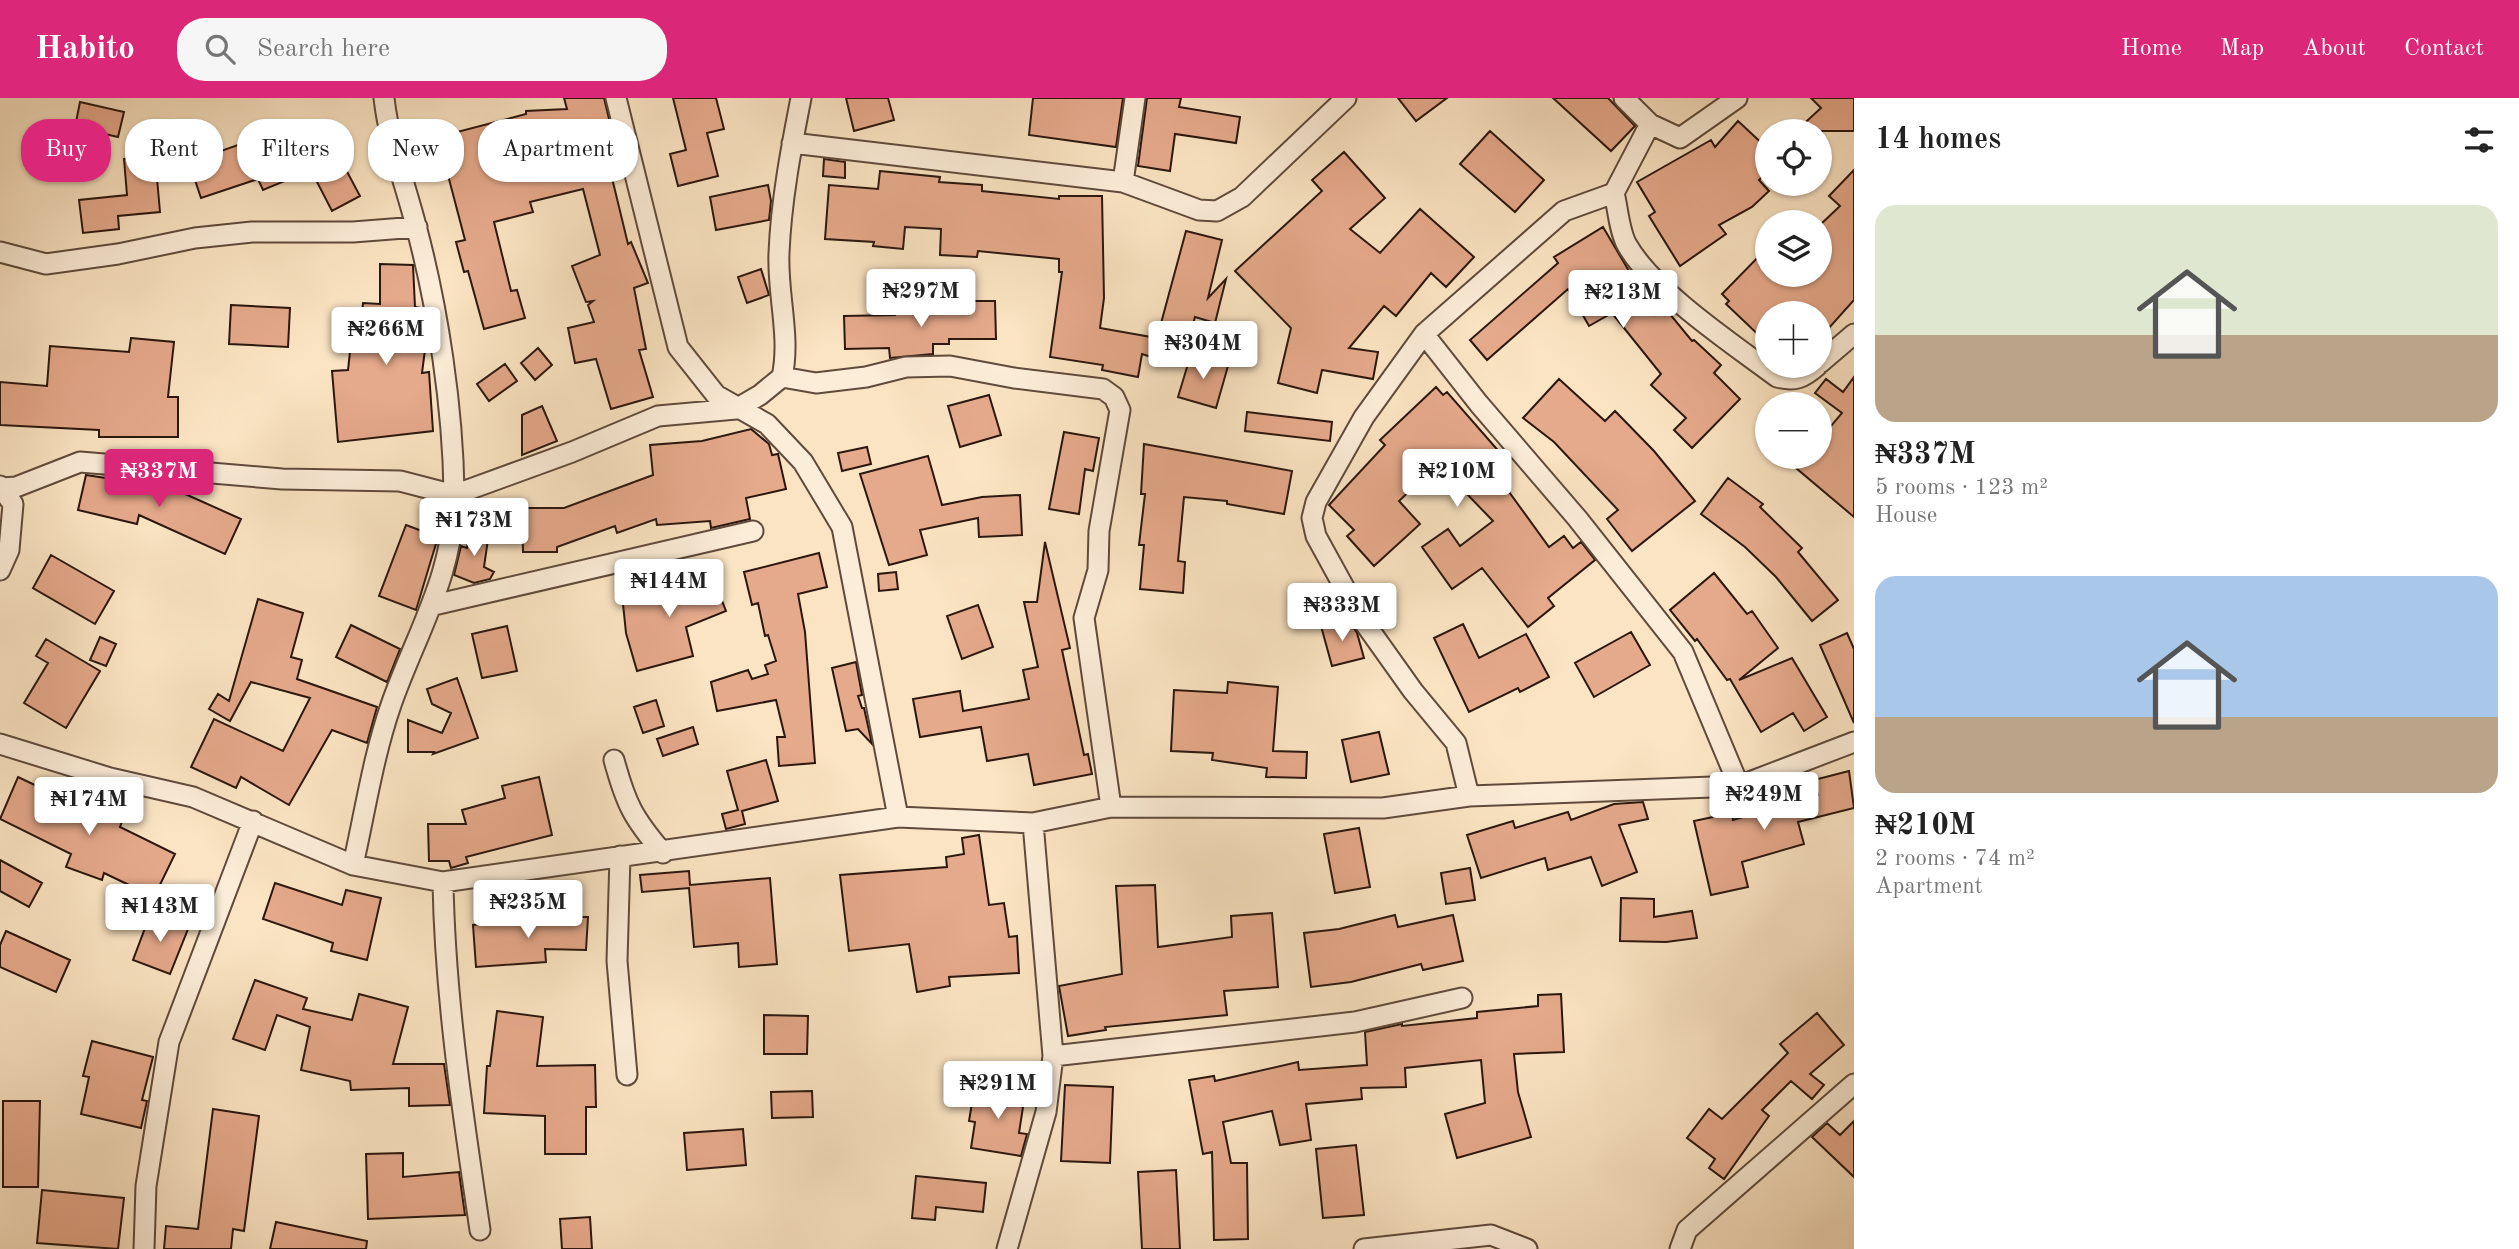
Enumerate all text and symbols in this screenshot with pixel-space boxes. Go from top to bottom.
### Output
search box [177,18,667,81]
icon: search [201,30,239,68]
text: Habito [35,33,135,66]
text: Search here [257,36,390,62]
text: Home [2121,37,2182,61]
text: Map [2220,37,2264,61]
text: About [2302,37,2366,61]
text: Contact [2404,37,2484,61]
chip: Buy [21,119,111,182]
chip: Rent [125,119,223,182]
chip: Filters [237,119,354,182]
chip: New [368,119,464,182]
chip: Apartment [478,119,638,182]
map controls [1755,119,1832,469]
button: locate [1755,119,1832,196]
icon: filters [2460,121,2498,159]
text: 14 homes [1875,125,2001,155]
button: layers [1755,210,1832,287]
icon: home [2124,251,2250,377]
pin: ₦297M [872,270,970,329]
pin: ₦213M [1574,271,1672,330]
text: ₦297M [882,280,960,303]
text: ₦213M [1584,281,1662,304]
button: + [1755,301,1832,378]
pin: ₦266M [337,308,435,367]
text: ₦266M [347,318,425,341]
pin: ₦304M [1154,322,1252,381]
text: ₦304M [1164,332,1242,355]
button: − [1755,392,1832,469]
text: ₦337M [1875,440,1976,470]
pin: ₦337M [110,450,208,509]
pin: ₦210M [1408,450,1506,509]
text: ₦337M [120,460,198,483]
text: ₦210M [1418,460,1496,483]
text: 5 rooms · 123 m² [1875,476,2048,499]
pin: ₦173M [425,498,523,558]
text: House [1875,504,1937,527]
text: ₦173M [435,509,513,532]
pin: ₦144M [620,560,718,619]
text: ₦144M [630,570,708,593]
pin: ₦333M [1293,584,1391,643]
text: ₦333M [1303,594,1381,617]
icon: home [2124,622,2250,748]
pin: ₦249M [1715,772,1813,832]
pin: ₦174M [40,778,138,837]
text: ₦249M [1725,783,1803,806]
text: ₦174M [50,788,128,811]
text: ₦210M [1875,811,1976,841]
text: 2 rooms · 74 m² [1875,847,2035,870]
text: Apartment [1875,875,1983,898]
pin: ₦235M [479,880,577,940]
pin: ₦143M [111,884,209,944]
text: ₦235M [489,891,567,914]
text: ₦143M [121,895,199,918]
pin: ₦291M [949,1062,1047,1121]
text: ₦291M [959,1072,1037,1095]

